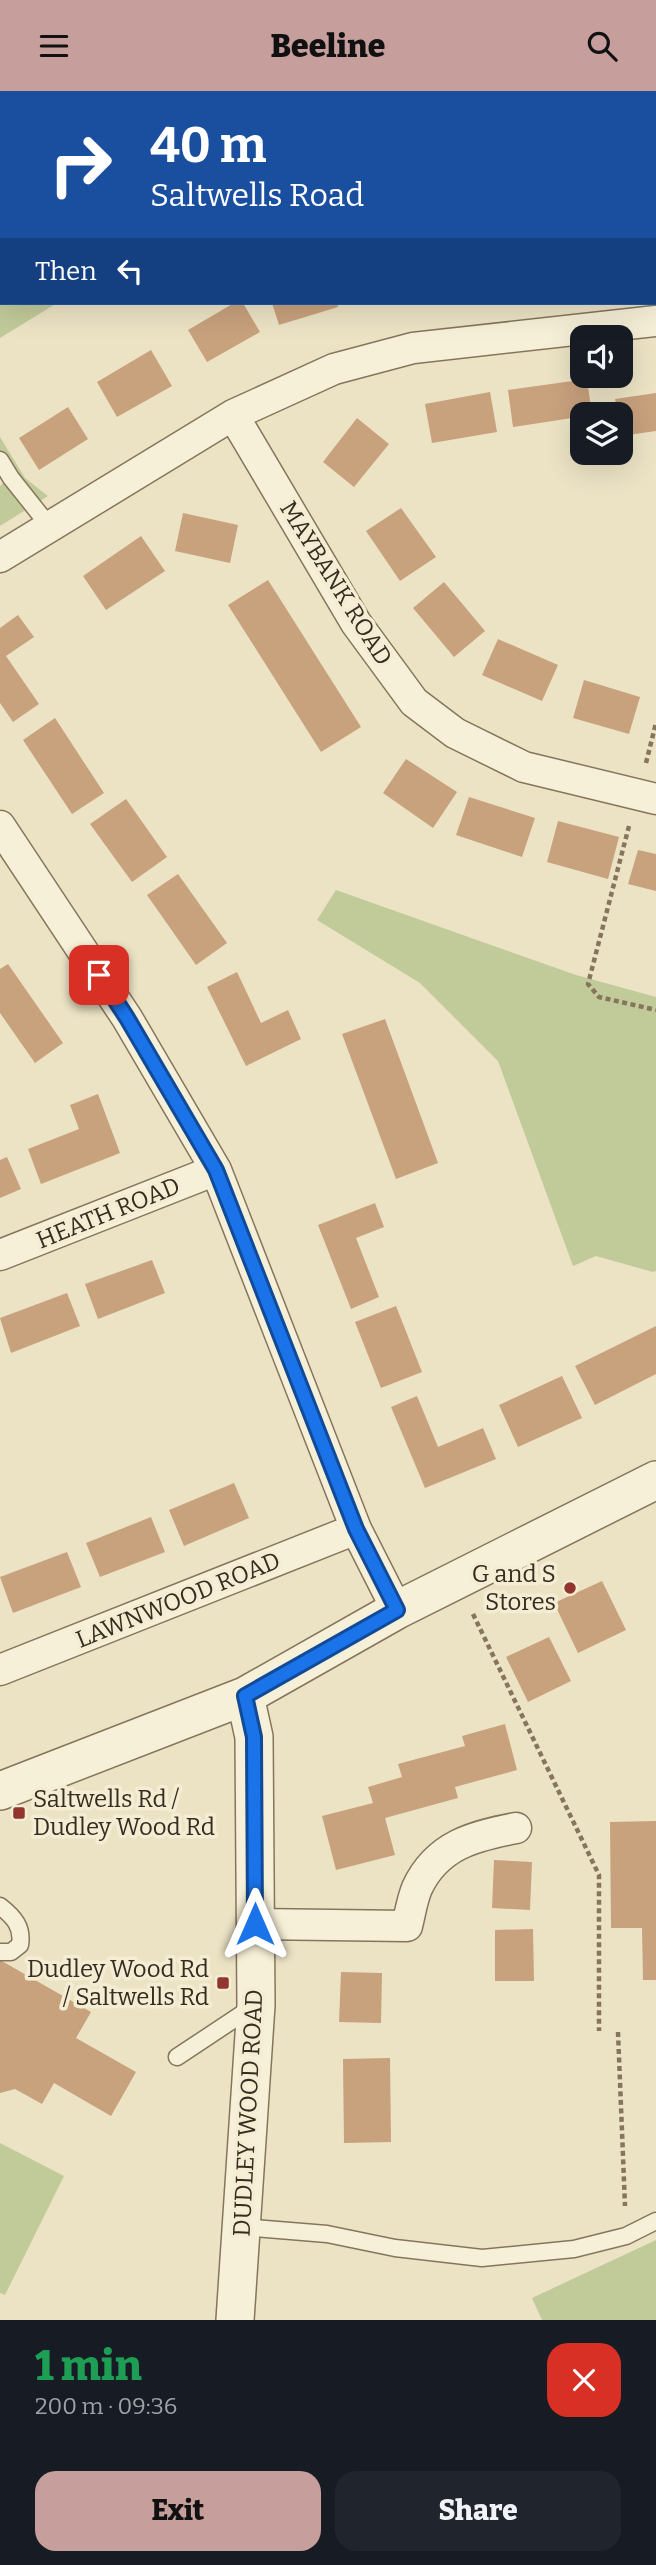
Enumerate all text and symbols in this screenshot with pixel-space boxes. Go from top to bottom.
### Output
icon: menu [35,27,73,65]
text: Beeline [271,27,385,65]
icon: search [583,27,621,65]
text: 40 m [150,116,267,175]
icon: right [35,119,126,210]
text: Saltwells Road [150,176,364,214]
icon: left [111,252,149,290]
text: Then [35,256,97,287]
map controls [570,325,633,465]
button: sound [570,325,633,388]
button: layers [570,402,633,465]
street label: MAYBANK ROAD [274,496,398,670]
pin [69,945,129,1005]
icon: arrive [80,956,118,994]
street label: HEATH ROAD [32,1171,184,1255]
street label: LAWNWOOD ROAD [72,1546,284,1654]
place label: G and S Stores [472,1560,556,1616]
marker: G and S Stores [562,1580,578,1596]
place label: Saltwells Rd / Dudley Wood Rd [33,1785,215,1841]
marker: Saltwells Rd / Dudley Wood Rd [11,1805,27,1821]
position arrow [218,1887,292,1961]
place label: Dudley Wood Rd / Saltwells Rd [27,1955,209,2011]
marker: Dudley Wood Rd / Saltwells Rd [215,1975,231,1991]
street label: DUDLEY WOOD ROAD [228,1989,268,2237]
text: 1 min [35,2341,142,2391]
button: close [547,2343,621,2417]
text: 200 m · 09:36 [35,2392,177,2420]
button: Exit [35,2471,321,2551]
button: Share [335,2471,621,2551]

